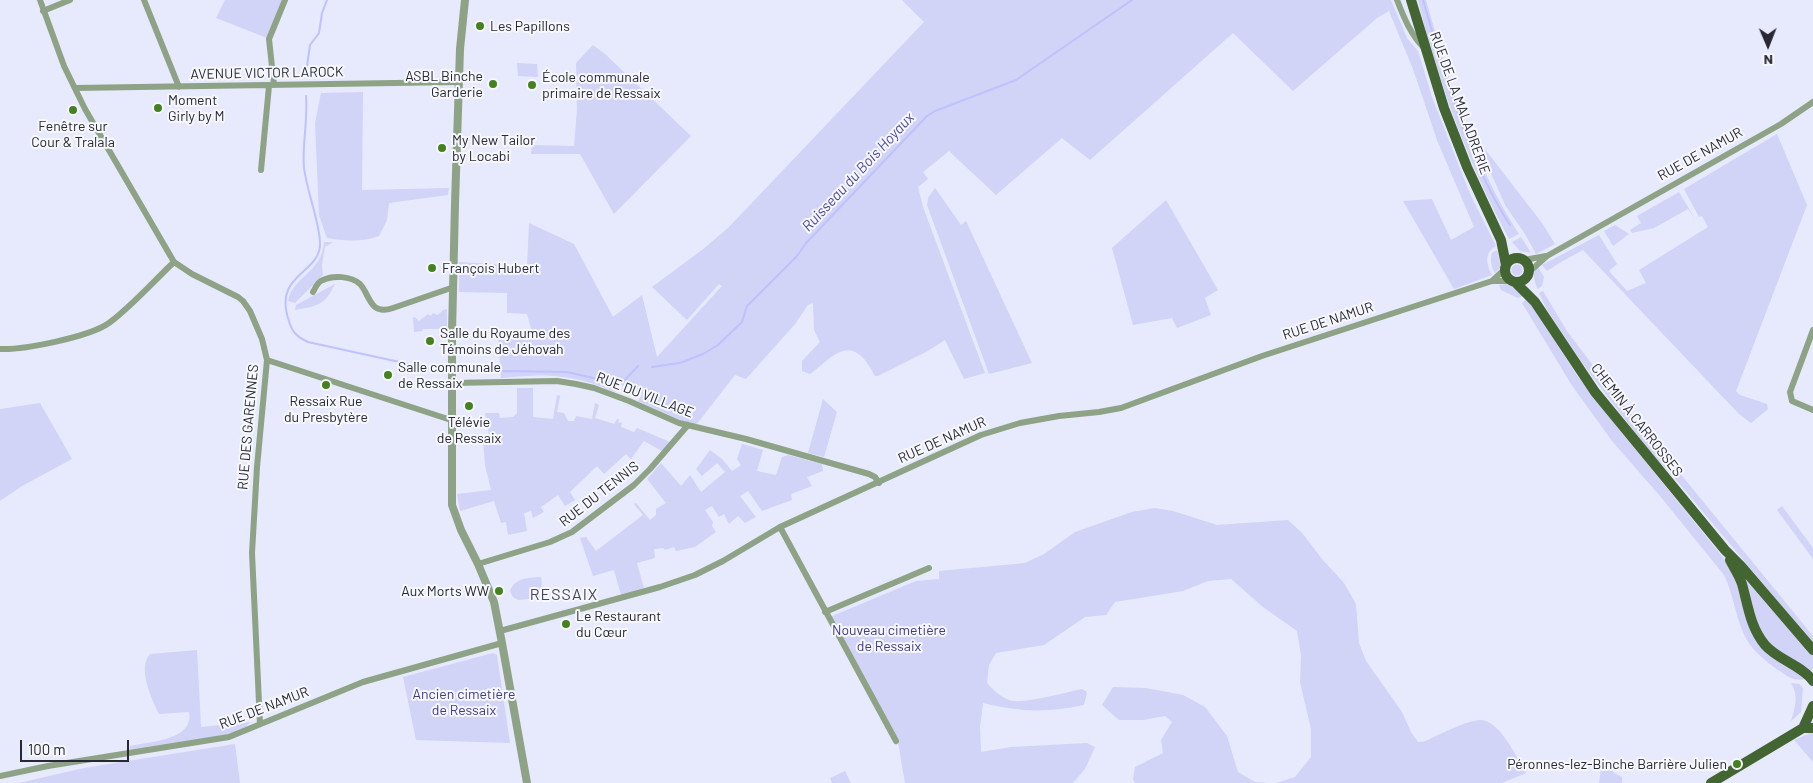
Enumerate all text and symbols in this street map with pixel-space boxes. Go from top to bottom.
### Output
place label: Les Papillons [490,18,570,34]
marker: Les Papillons [474,20,486,32]
north arrow [1743,20,1793,70]
street label: RUE DE LA MALADRERIE [1426,29,1494,177]
text: N [1763,52,1773,69]
street label: AVENUE VICTOR LAROCK [190,63,344,83]
place label: ASBL Binche Garderie [405,68,483,100]
place label: École communale primaire de Ressaix [542,69,660,102]
marker: ASBL Binche Garderie [487,78,499,90]
marker: École communale primaire de Ressaix [526,79,538,91]
place label: Moment Girly by M [168,92,225,124]
marker: Moment Girly by M [152,102,164,114]
marker: Fenêtre sur Cour & Tralala [67,104,79,116]
water label: Ruisseau du Bois Hoyaux [798,109,918,235]
place label: Fenêtre sur Cour & Tralala [31,118,115,150]
street label: RUE DE NAMUR [1655,124,1745,184]
place label: My New Tailor by Locabi [452,132,535,164]
marker: My New Tailor by Locabi [436,142,448,154]
place label: François Hubert [442,260,539,276]
marker: François Hubert [426,262,438,274]
street label: RUE DE NAMUR [1280,298,1376,344]
place label: Salle du Royaume des Témoins de Jéhovah [440,325,570,358]
marker: Salle du Royaume des Témoins de Jéhovah [424,335,436,347]
place label: Salle communale de Ressaix [398,359,501,392]
street label: CHEMIN À CARROSSES [1588,360,1686,480]
street label: RUE DES GARENNES [234,363,262,491]
marker: Salle communale de Ressaix [382,369,394,381]
street label: RUE DU VILLAGE [594,369,696,421]
marker: Ressaix Rue du Presbytère [320,379,332,391]
place label: Ressaix Rue du Presbytère [284,393,368,426]
marker: Télévie de Ressaix [463,400,475,412]
street label: RUE DE NAMUR [895,413,989,467]
place label: Télévie de Ressaix [437,414,501,447]
street label: RUE DU TENNIS [556,458,642,530]
place label: Aux Morts WW [401,583,489,599]
marker: Aux Morts WW [493,585,505,597]
district label: RESSAIX [529,585,599,605]
place label: Le Restaurant du Cœur [576,608,661,640]
marker: Le Restaurant du Cœur [560,618,572,630]
park label: Nouveau cimetière de Ressaix [832,622,946,654]
street label: RUE DE NAMUR [217,683,311,733]
park label: Ancien cimetière de Ressaix [413,686,515,719]
scale bar [22,730,131,762]
text: 100 m [28,740,66,758]
place label: Péronnes-lez-Binche Barrière Julien [1507,756,1727,772]
marker: Péronnes-lez-Binche Barrière Julien [1731,758,1743,770]

